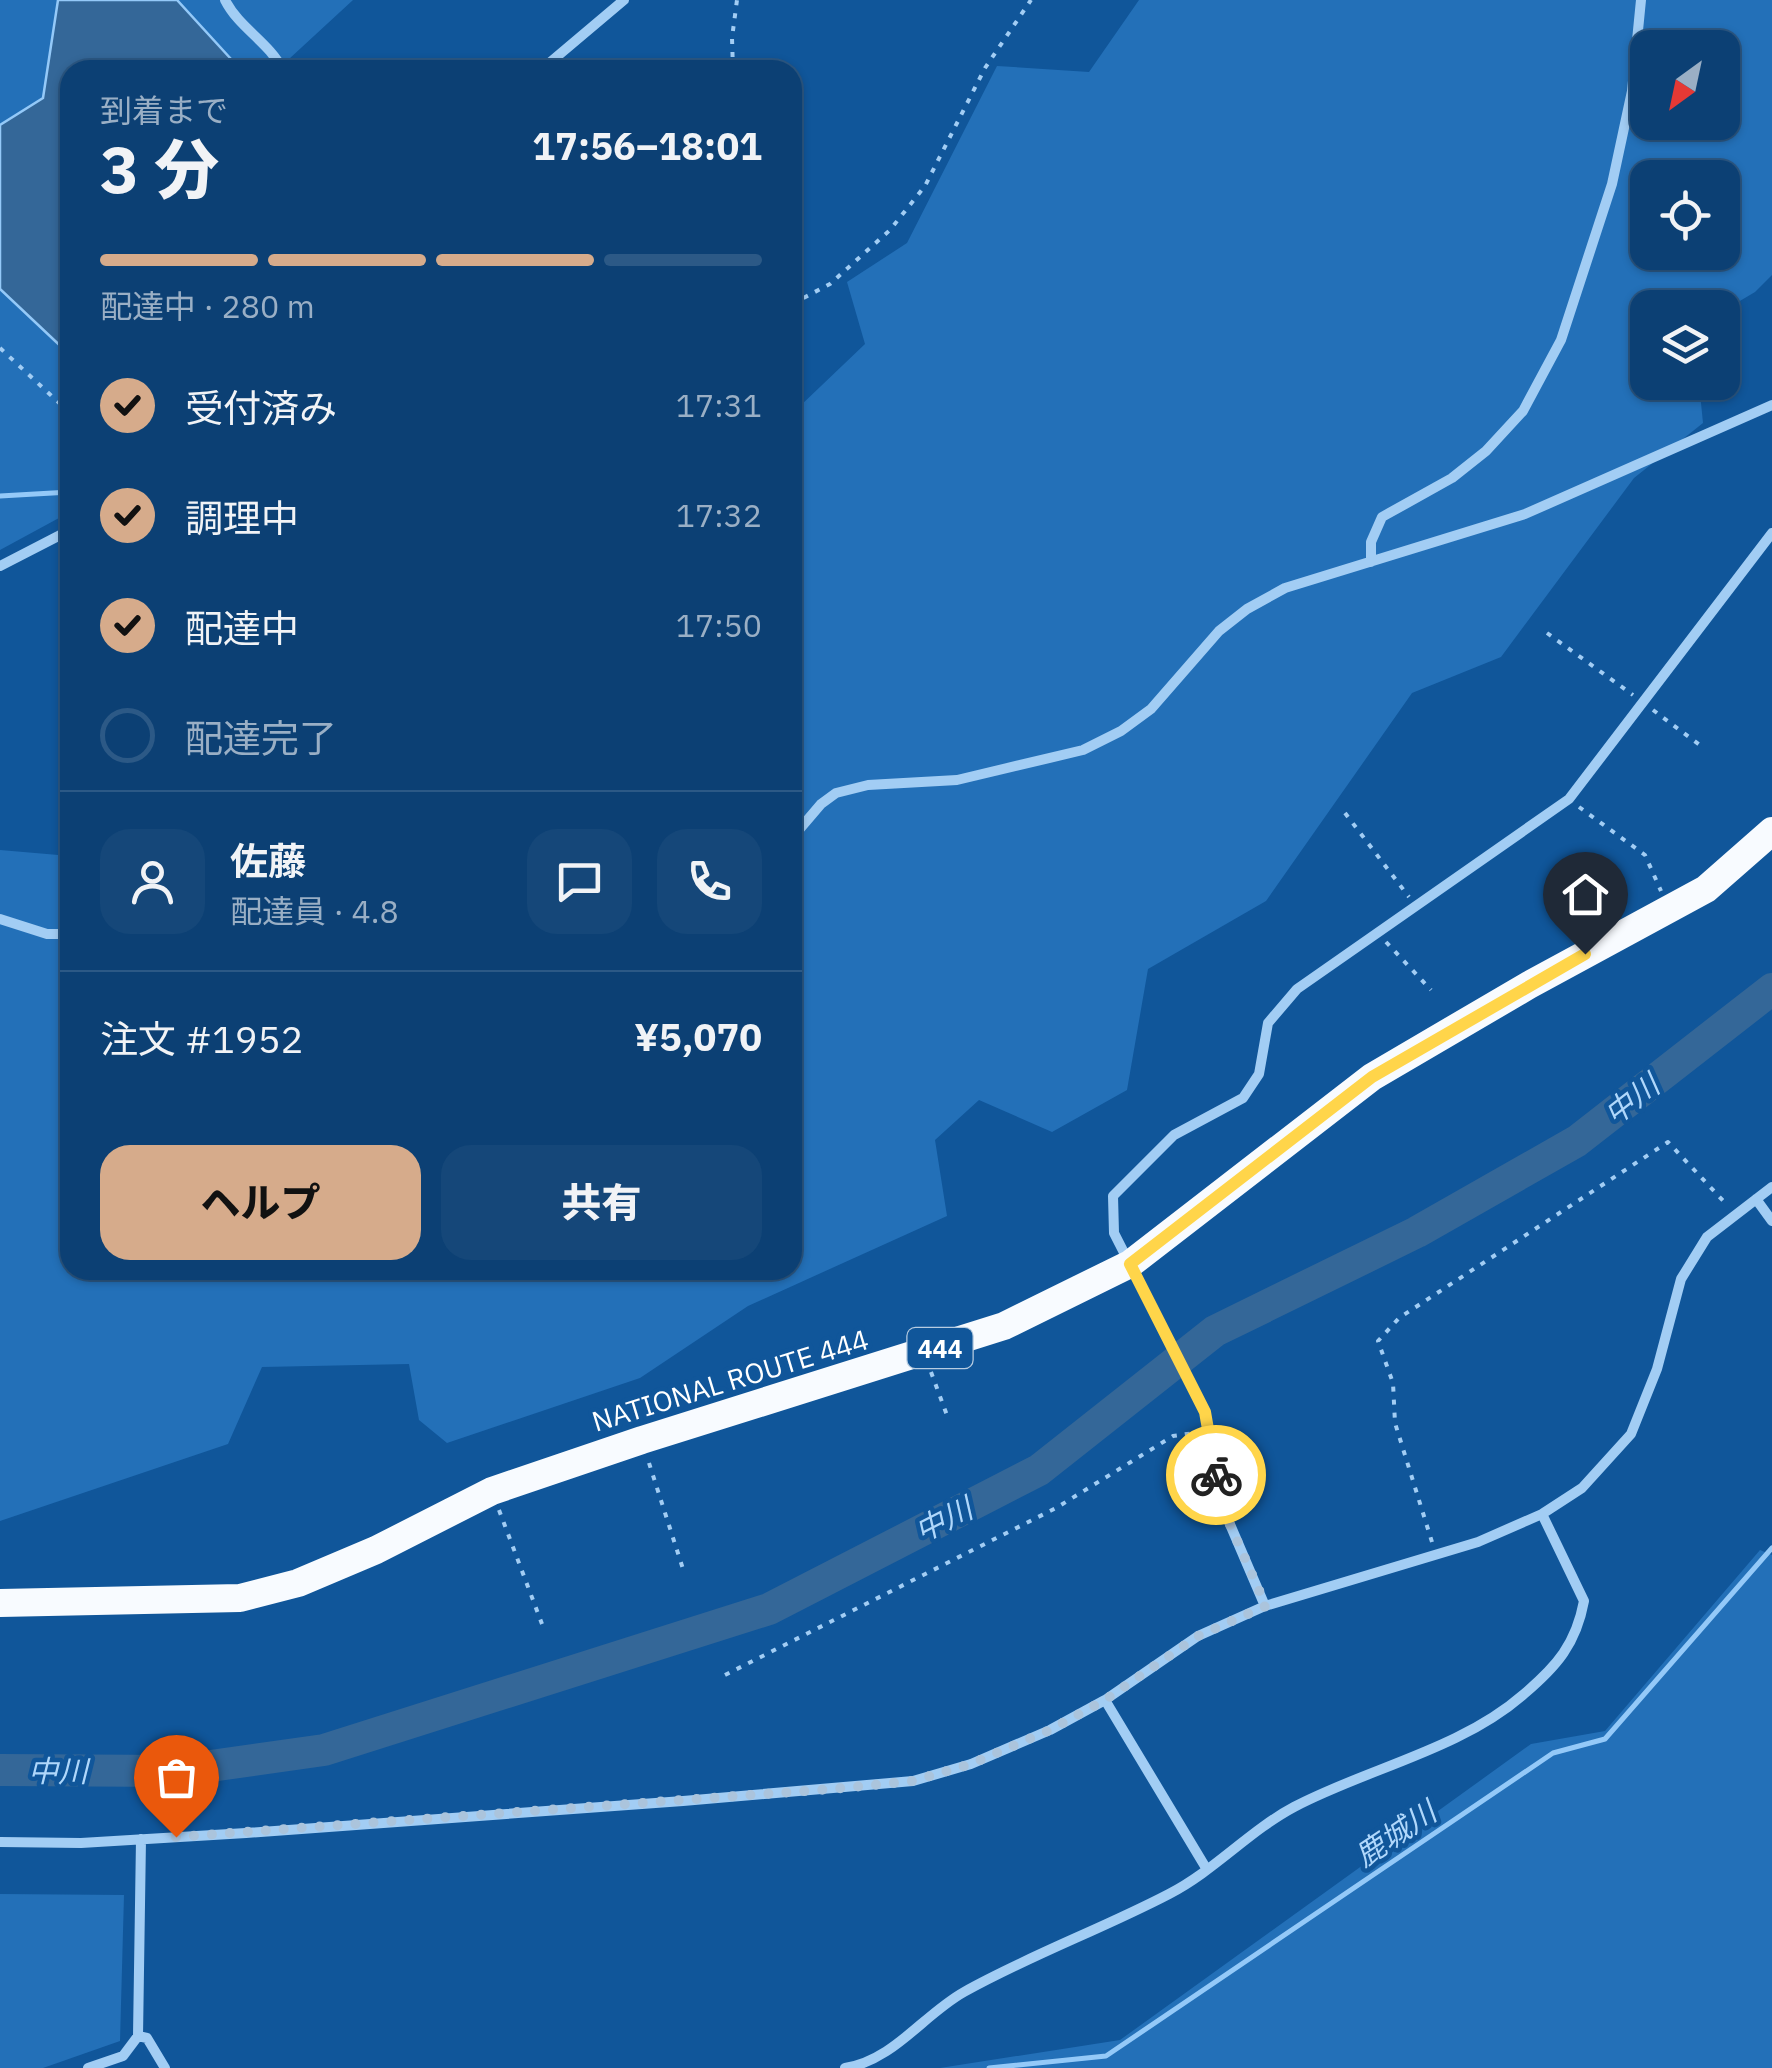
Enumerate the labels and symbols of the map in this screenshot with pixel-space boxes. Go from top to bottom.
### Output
north arrow [1630,30,1740,140]
pin [1543,852,1628,955]
water label: 中川 [1595,1063,1669,1133]
street label: NATIONAL ROUTE 444 [587,1320,873,1440]
road number: 444 [908,1328,972,1368]
courier [1166,1425,1266,1525]
water label: 中川 [907,1487,981,1550]
pin [134,1735,219,1838]
water label: 中川 [28,1751,91,1790]
water label: 鹿城川 [1347,1790,1446,1874]

